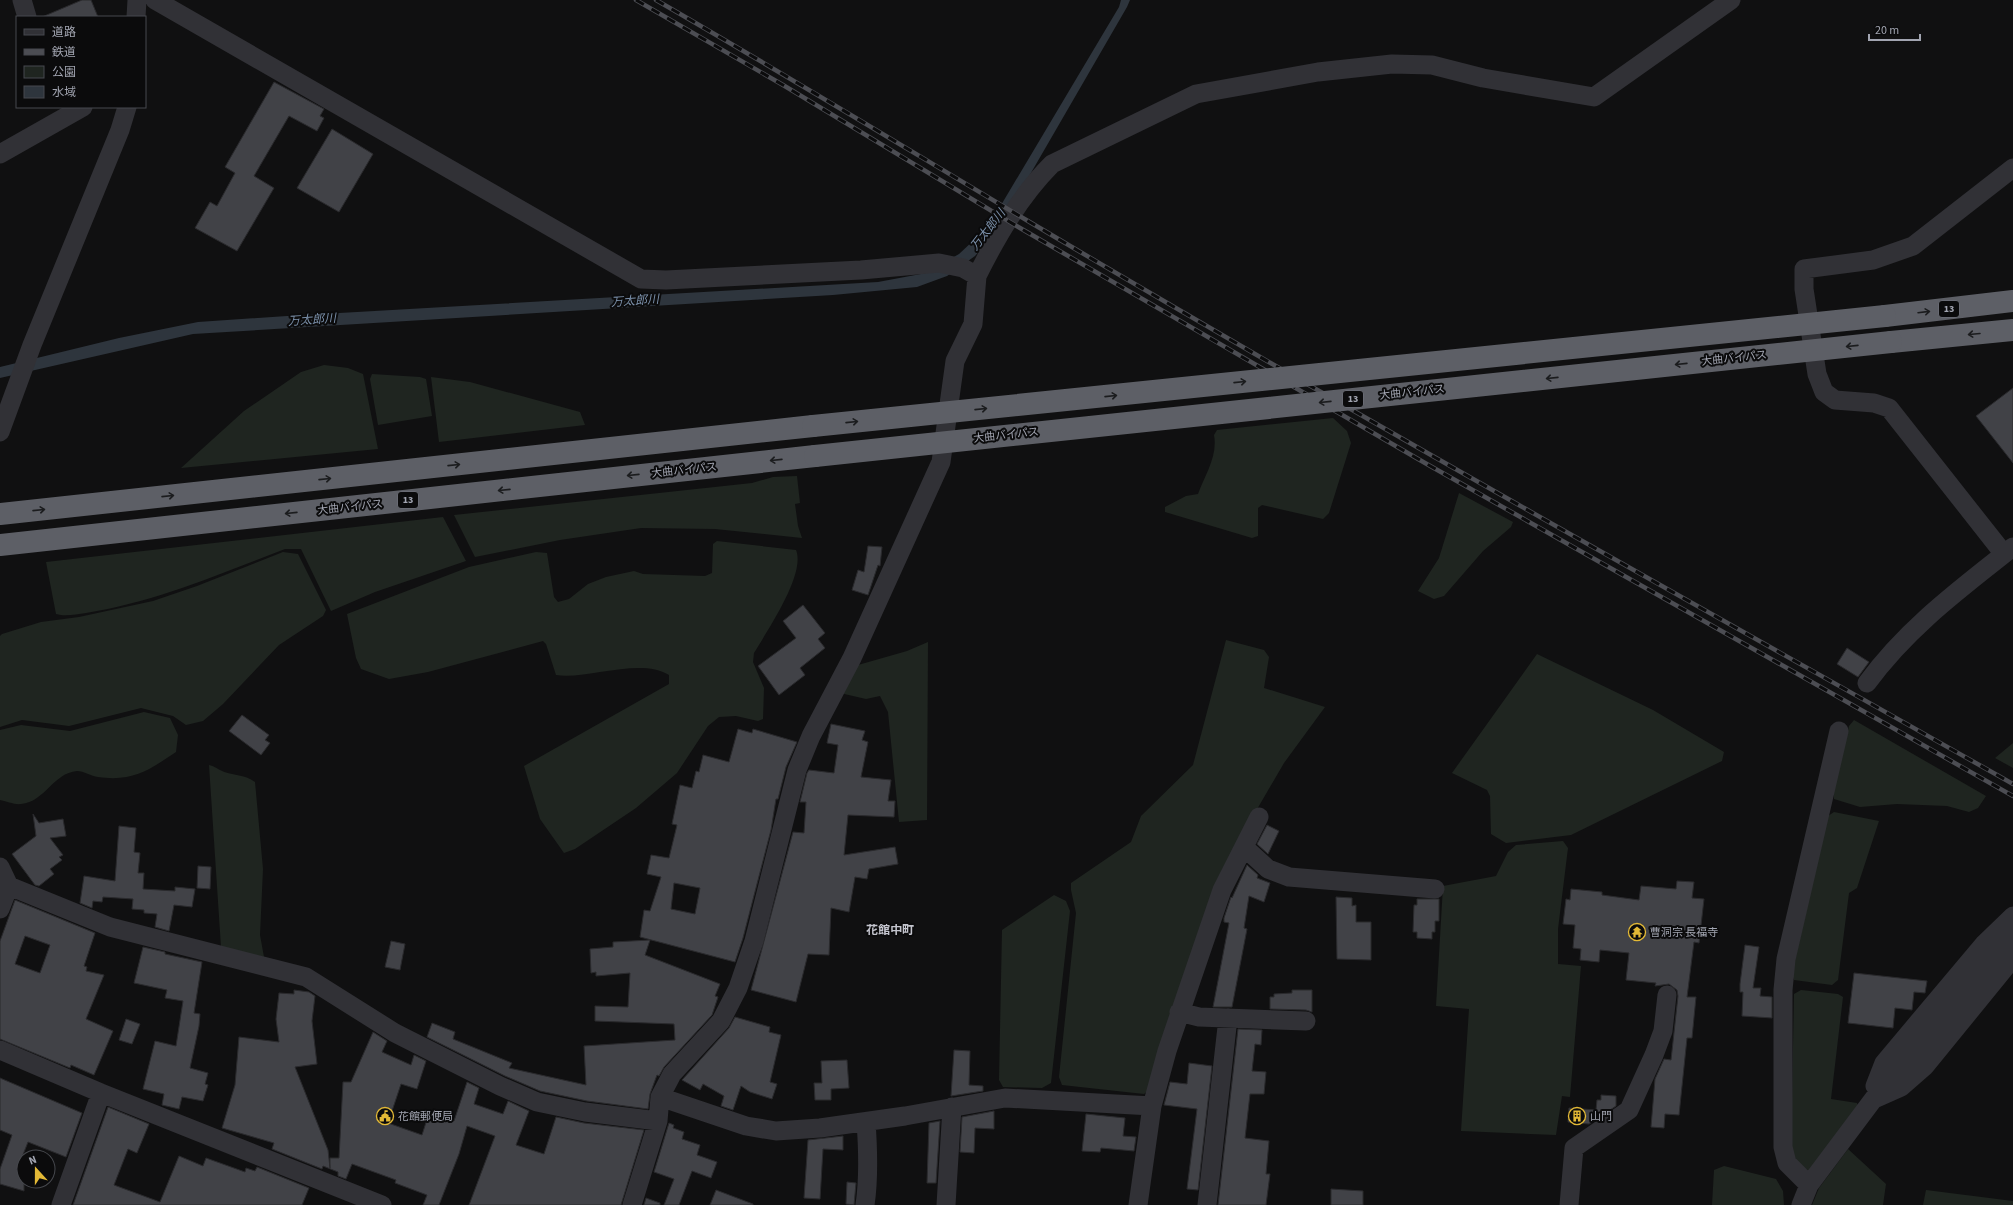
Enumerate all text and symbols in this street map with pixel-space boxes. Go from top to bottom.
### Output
legend [16,16,146,108]
scale bar [1869,16,1920,42]
text: 20 m [1875,22,1899,39]
text: 道路 [52,24,76,41]
text: 鉄道 [52,44,76,61]
text: 公園 [52,64,76,81]
text: 水域 [52,84,76,101]
water label: 万太郎川 [967,204,1011,254]
water label: 万太郎川 [610,291,662,311]
road number: 13 [1939,301,1959,317]
one-way arrow [1917,308,1930,315]
water label: 万太郎川 [287,310,339,330]
one-way arrow [1968,330,1981,338]
one-way arrow [1846,342,1859,350]
street label: 大曲バイパス [1701,347,1767,369]
one-way arrow [1675,360,1688,368]
one-way arrow [1546,374,1559,381]
one-way arrow [1233,379,1246,386]
street label: 大曲バイパス [1379,381,1445,403]
road number: 13 [1343,391,1363,407]
one-way arrow [1104,392,1117,399]
one-way arrow [1319,398,1332,405]
one-way arrow [974,405,987,413]
one-way arrow [845,418,858,426]
street label: 大曲バイパス [973,424,1039,446]
one-way arrow [770,456,783,464]
street label: 大曲バイパス [651,459,717,481]
one-way arrow [447,461,460,469]
one-way arrow [627,472,640,479]
one-way arrow [318,475,331,483]
one-way arrow [498,486,511,493]
one-way arrow [161,492,174,500]
road number: 13 [398,492,418,508]
street label: 大曲バイパス [317,496,383,518]
one-way arrow [32,506,45,514]
one-way arrow [285,509,298,517]
district label: 花館中町 [866,922,914,939]
temple icon: 曹洞宗 長福寺 [1627,922,1647,942]
place label: 曹洞宗 長福寺 [1650,925,1718,940]
public building icon: 花館郵便局 [375,1106,395,1126]
building icon: 山門 [1567,1106,1587,1126]
place label: 花館郵便局 [398,1109,453,1124]
place label: 山門 [1590,1109,1612,1124]
north arrow [16,1149,56,1189]
text: N [26,1152,39,1168]

